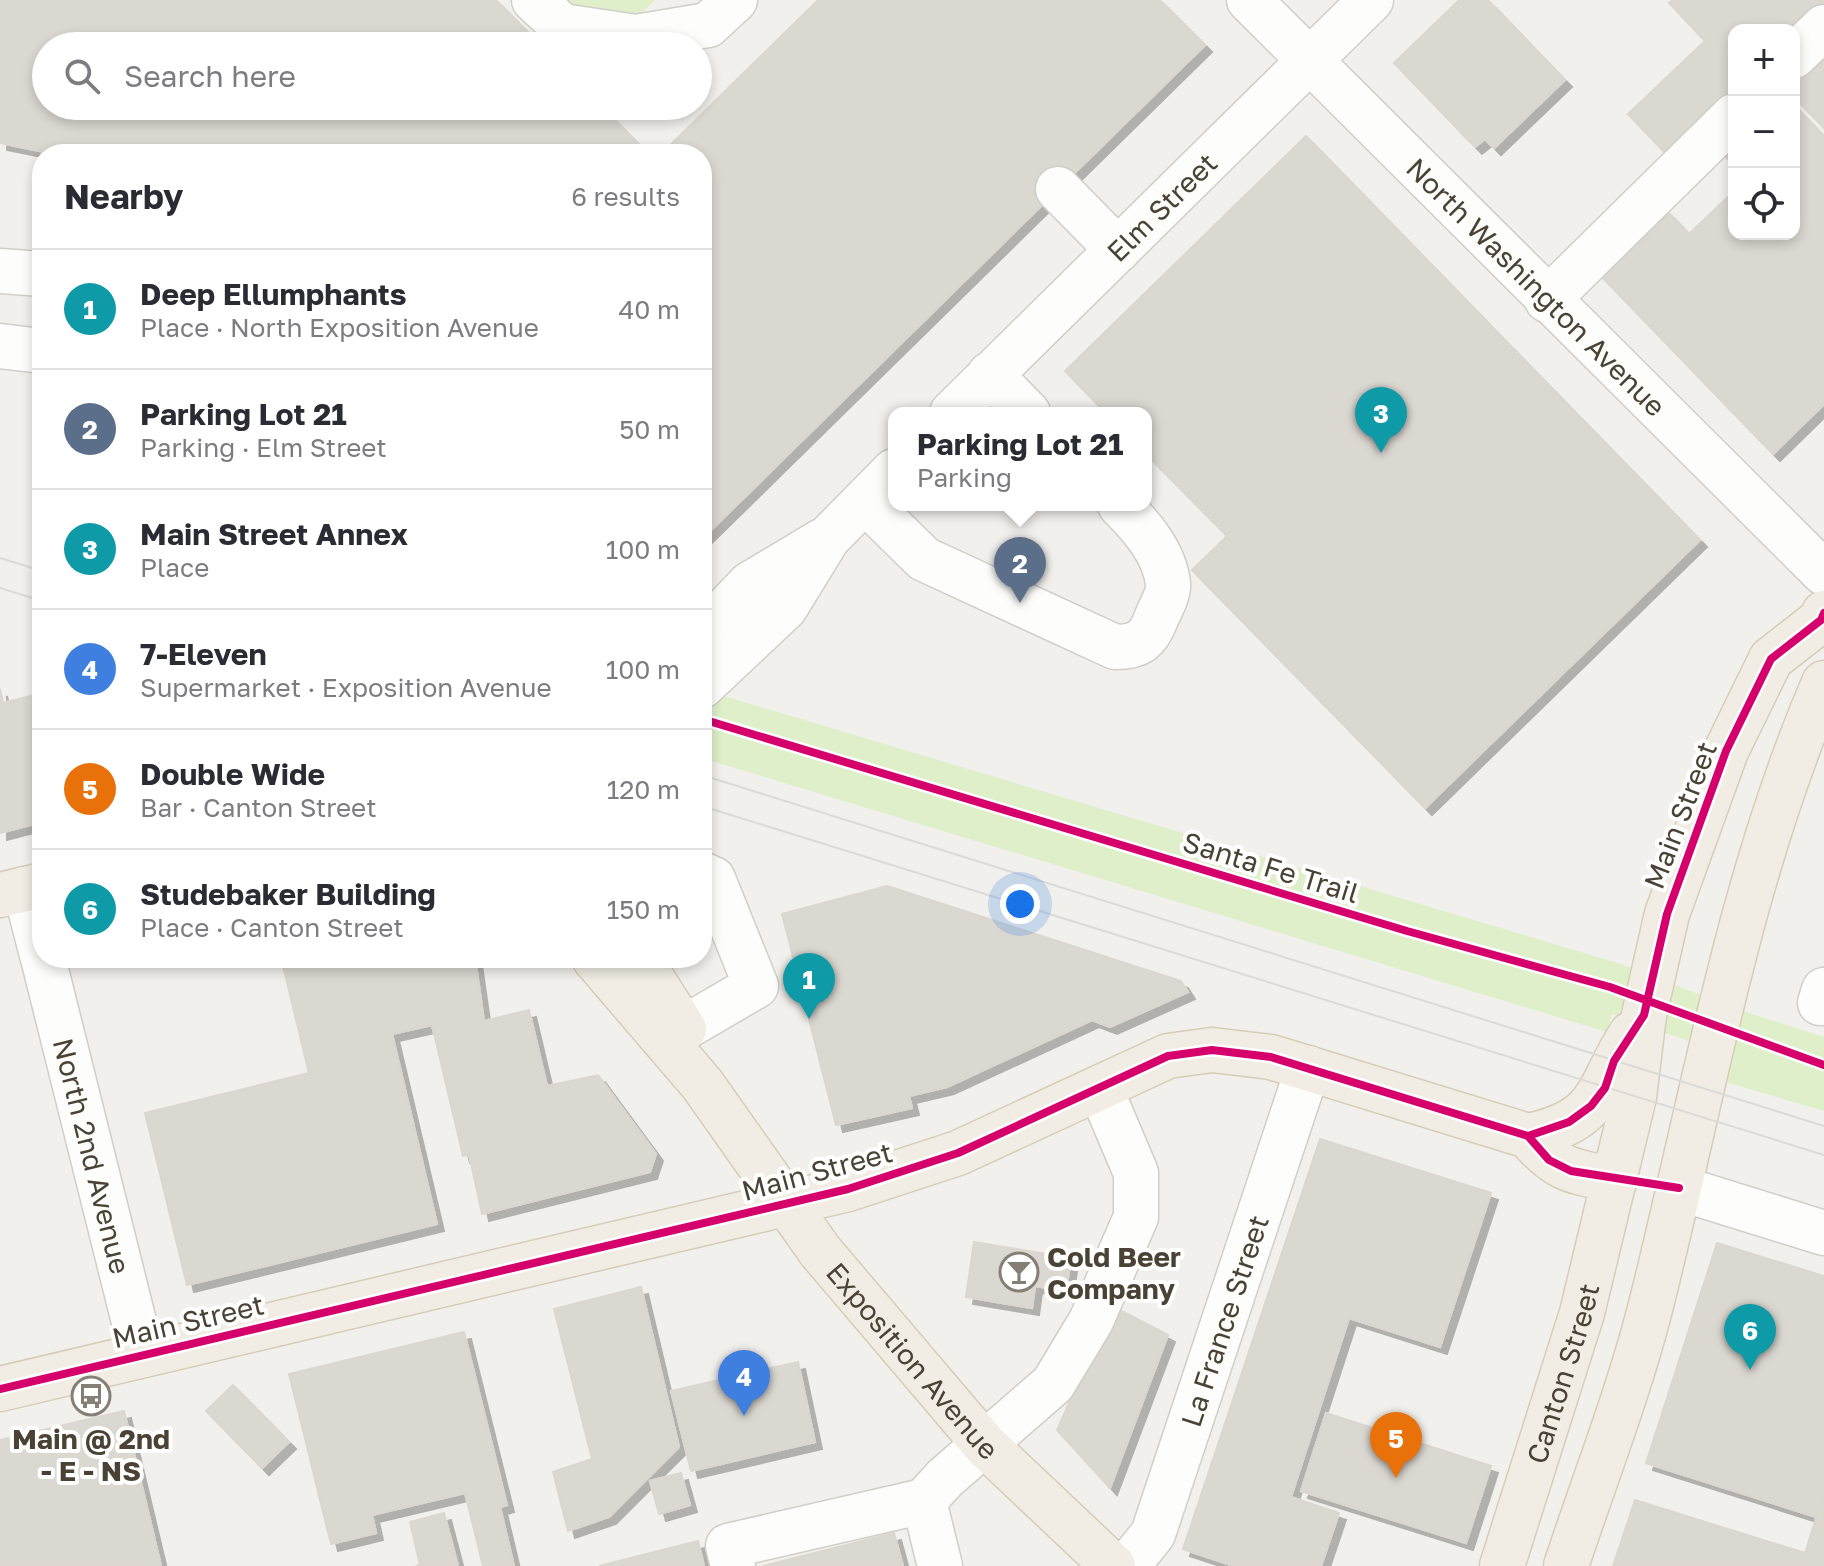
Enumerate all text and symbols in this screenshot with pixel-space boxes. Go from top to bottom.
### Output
map controls [1728,24,1800,240]
button: + [1728,24,1800,96]
search box [32,32,712,120]
icon: search [60,54,104,98]
text: Search here [124,58,296,94]
button: − [1728,96,1800,168]
street label: Elm Street [1100,145,1223,268]
street label: North Washington Avenue [1400,151,1673,422]
button: locate [1728,168,1800,240]
text: Nearby [64,176,184,216]
text: 6 results [571,181,680,212]
text: Deep Ellumphants [140,276,407,312]
text: 1 [83,294,97,325]
text: 40 m [619,294,680,325]
text: Place · North Exposition Avenue [140,312,539,343]
pin: 3 [1355,387,1407,453]
text: Parking Lot 21 [140,396,347,432]
popup [888,407,1152,511]
text: 2 [82,414,98,445]
text: 50 m [619,414,680,445]
text: Parking Lot 21 [917,426,1123,462]
text: Parking · Elm Street [140,432,387,463]
text: Parking [917,462,1012,493]
text: Main Street Annex [140,516,408,552]
text: 3 [82,534,98,565]
text: 100 m [606,534,680,565]
pin: 2 [994,537,1046,603]
text: Place [140,552,209,583]
text: 7-Eleven [140,636,267,672]
text: 4 [82,654,98,685]
text: 100 m [606,654,680,685]
text: Supermarket · Exposition Avenue [140,672,552,703]
street label: Main Street [1637,737,1723,893]
text: Double Wide [140,756,325,792]
text: 5 [82,774,98,805]
text: 120 m [607,774,680,805]
text: Bar · Canton Street [140,792,377,823]
street label: Santa Fe Trail [1179,825,1363,909]
text: Studebaker Building [140,876,436,912]
your location [1000,884,1040,924]
text: 6 [82,894,98,925]
text: 150 m [607,894,680,925]
text: Place · Canton Street [140,912,404,943]
pin: 1 [783,953,835,1019]
street label: North 2nd Avenue [47,1035,138,1277]
street label: Main Street [738,1135,896,1207]
street label: La France Street [1173,1211,1274,1431]
place label: Cold Beer Company [1047,1240,1181,1305]
bar icon: Cold Beer Company [998,1251,1040,1293]
street label: Exposition Avenue [820,1255,1006,1466]
street label: Canton Street [1519,1280,1605,1468]
street label: Main Street [109,1288,267,1354]
pin: 6 [1724,1304,1776,1370]
pin: 4 [718,1350,770,1416]
bus stop icon: Main @ 2nd - E - NS [70,1375,112,1417]
pin: 5 [1370,1412,1422,1478]
place label: Main @ 2nd - E - NS [12,1422,170,1487]

